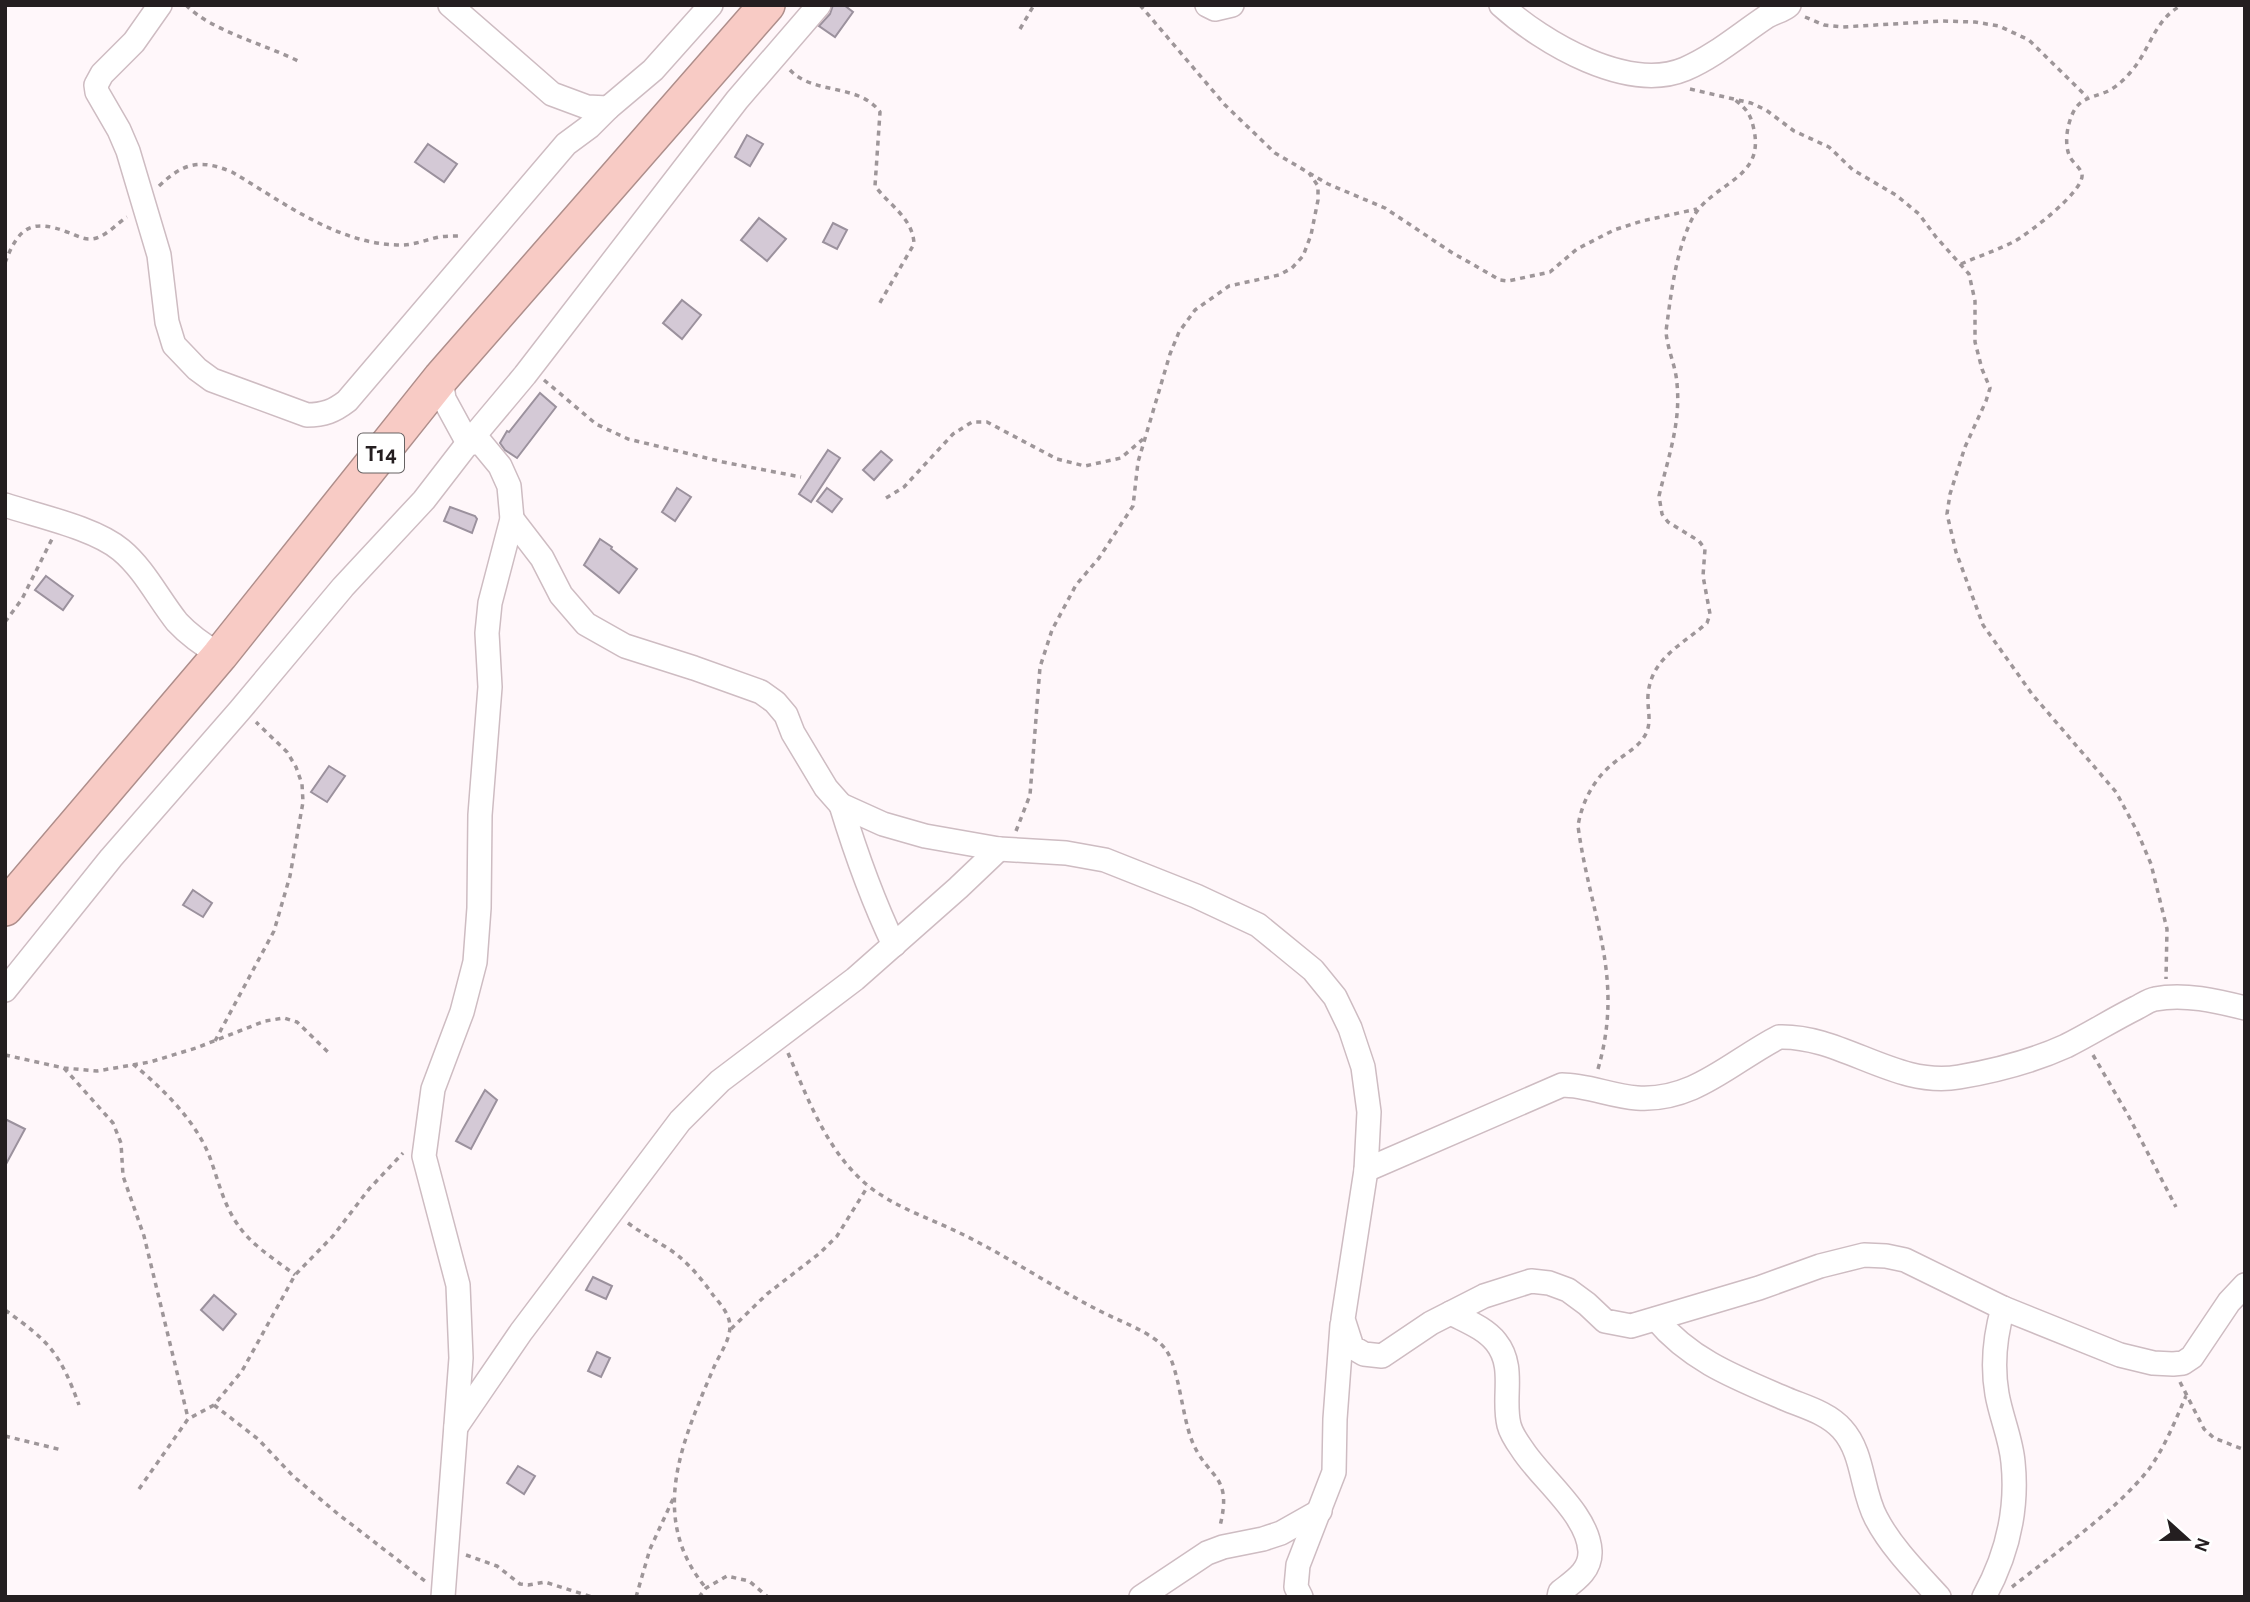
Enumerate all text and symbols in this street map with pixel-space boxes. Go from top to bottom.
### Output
road number: T14 [358,433,404,472]
north arrow [2152,1504,2222,1574]
text: N [2190,1535,2213,1554]

